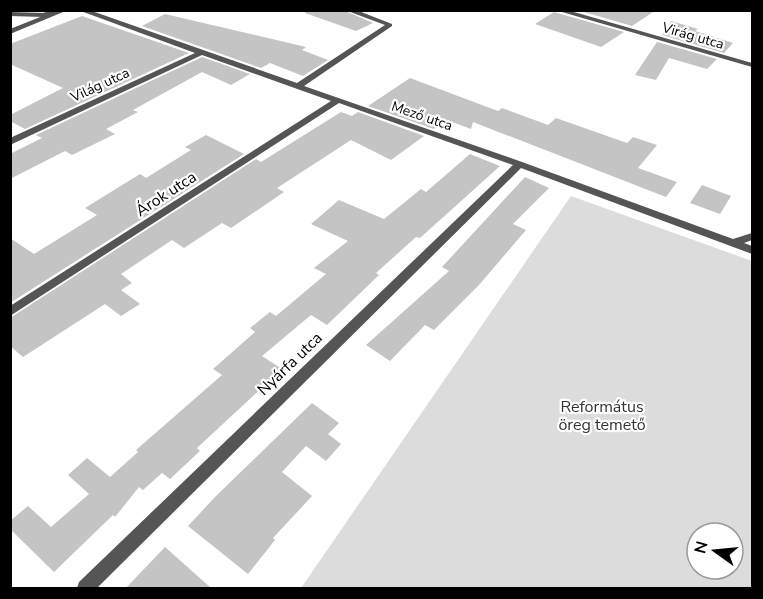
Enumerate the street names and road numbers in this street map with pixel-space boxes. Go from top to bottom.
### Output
street label: Virág utca [659,18,726,54]
street label: Világ utca [67,63,132,107]
street label: Mező utca [389,97,455,135]
street label: Árok utca [131,166,201,222]
street label: Nyárfa utca [253,327,327,401]

